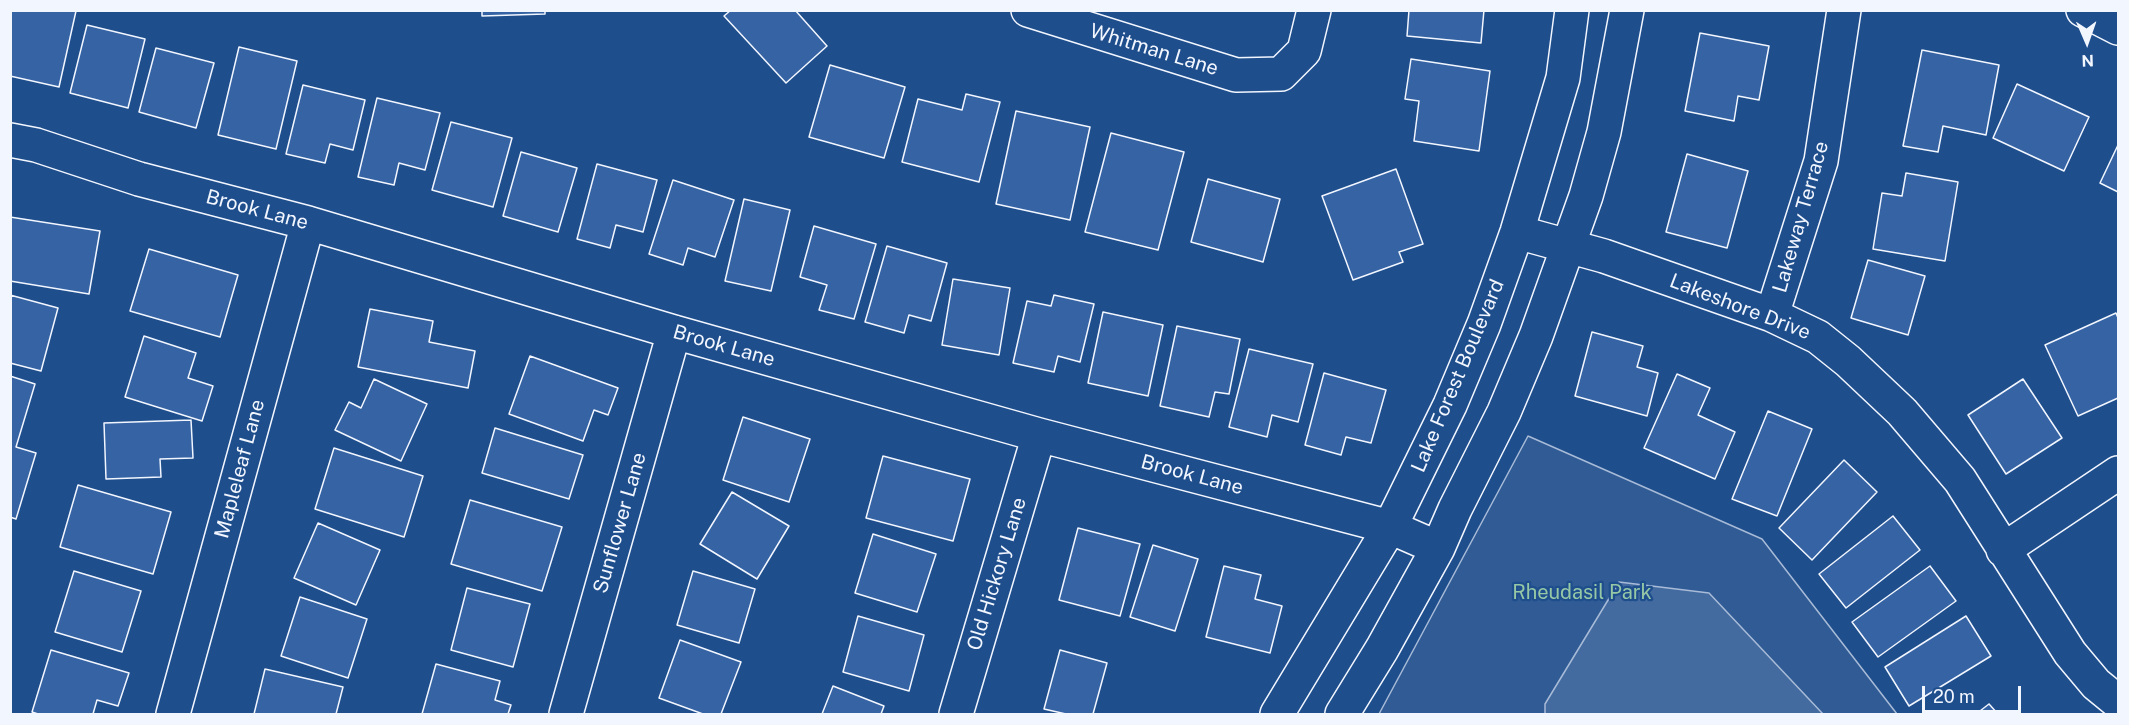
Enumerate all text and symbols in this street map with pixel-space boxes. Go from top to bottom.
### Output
north arrow [2057,12,2117,72]
street label: Whitman Lane [1087,19,1221,81]
text: N [2081,51,2094,70]
street label: Lakeway Terrace [1768,139,1834,295]
street label: Brook Lane [203,185,311,235]
street label: Lakeshore Drive [1666,269,1814,345]
street label: Lake Forest Boulevard [1406,276,1510,476]
street label: Brook Lane [670,320,778,372]
street label: Mapleleaf Lane [210,397,270,541]
street label: Sunflower Lane [588,450,652,596]
street label: Brook Lane [1138,450,1246,500]
street label: Old Hickory Lane [962,495,1032,653]
park label: Rheudasil Park [1512,581,1652,605]
scale bar [1925,674,2024,712]
text: 20 m [1933,686,1975,707]

